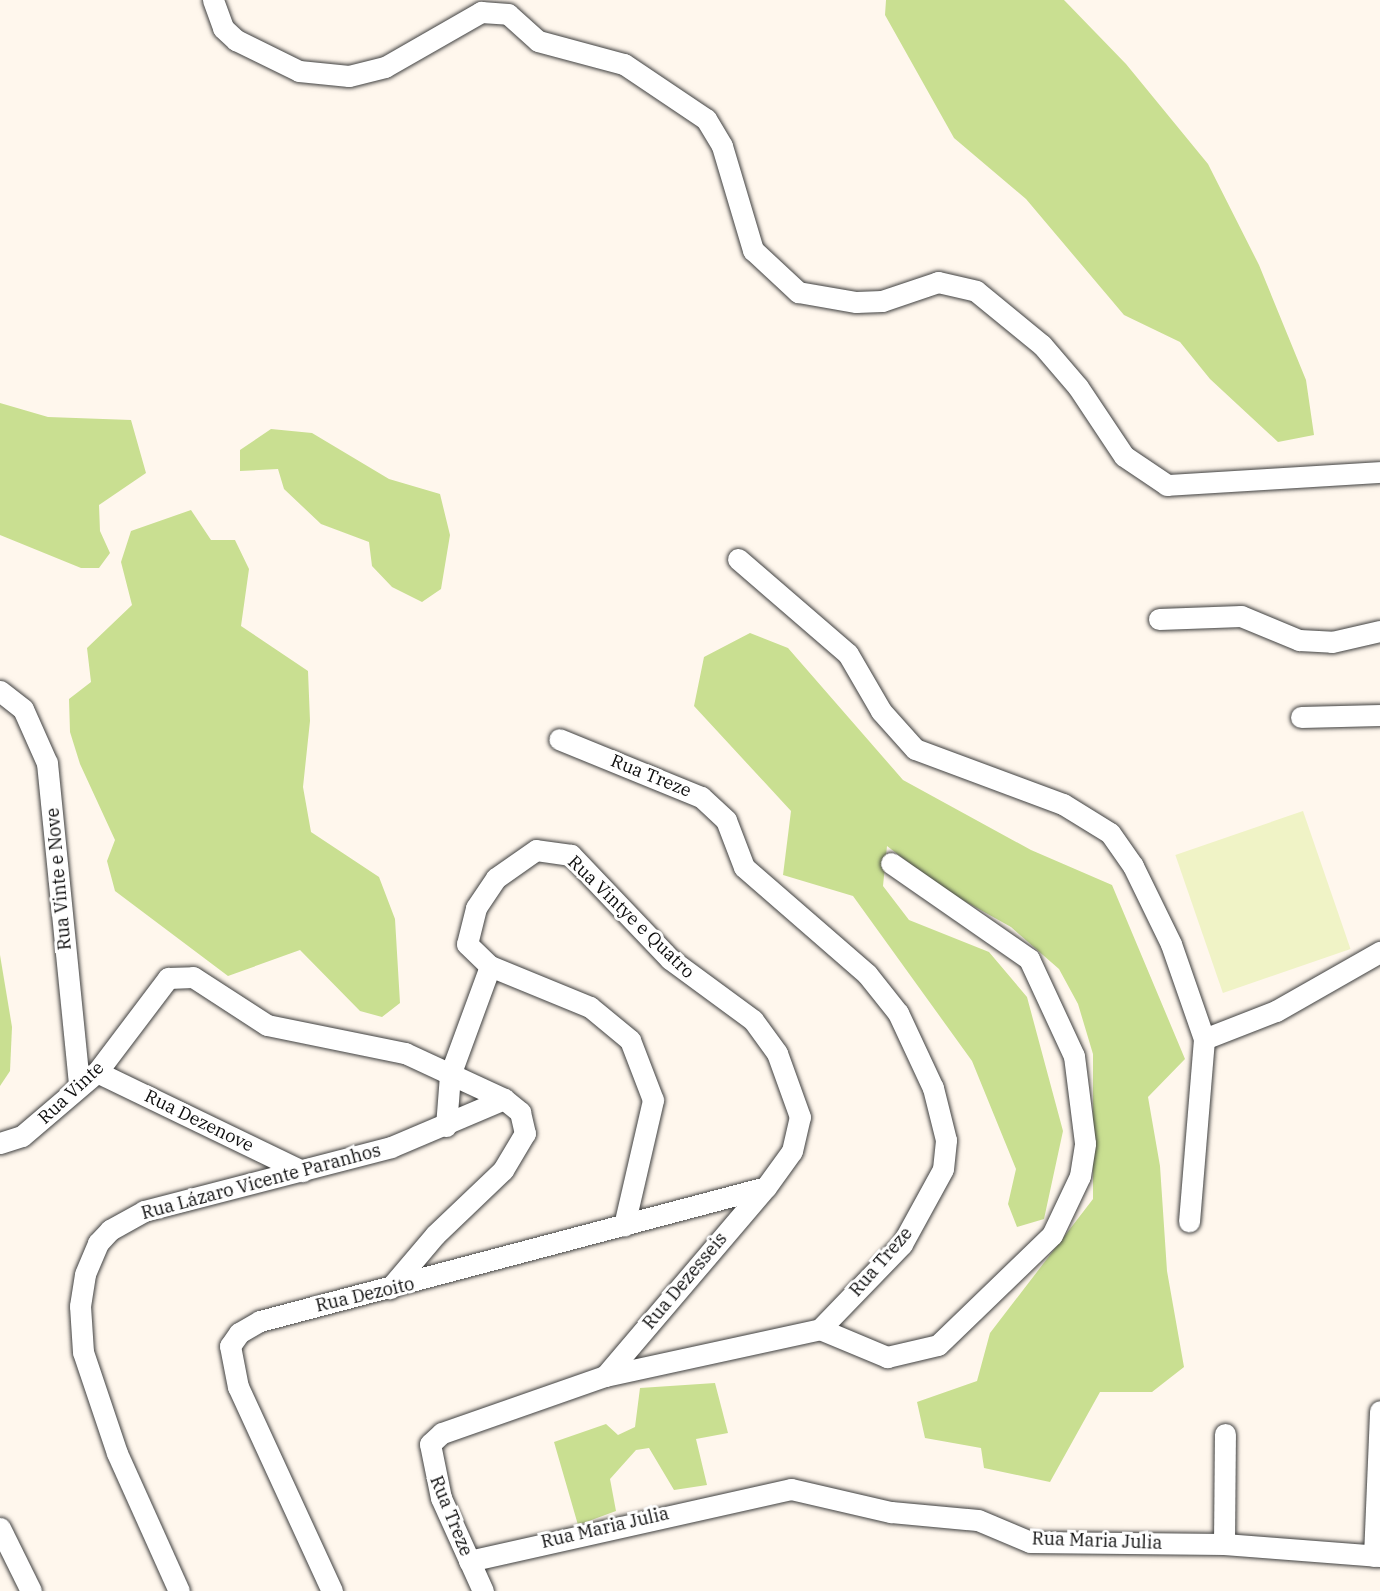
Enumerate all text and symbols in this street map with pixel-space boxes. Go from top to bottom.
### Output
street label: Rua Treze [608,750,694,802]
street label: Rua Vinte e Nove [42,807,76,951]
street label: Rua Vintye e Quatro [563,851,699,983]
street label: Rua Vinte [34,1057,108,1129]
street label: Rua Dezenove [141,1085,257,1157]
street label: Rua Lázaro Vicente Paranhos [139,1140,383,1224]
street label: Rua Treze [845,1223,917,1301]
street label: Rua Dezesseis [638,1228,732,1334]
street label: Rua Dezoito [314,1273,416,1317]
street label: Rua Treze [425,1473,477,1559]
street label: Rua Maria Julia [539,1503,671,1553]
street label: Rua Maria Julia [1031,1528,1163,1554]

